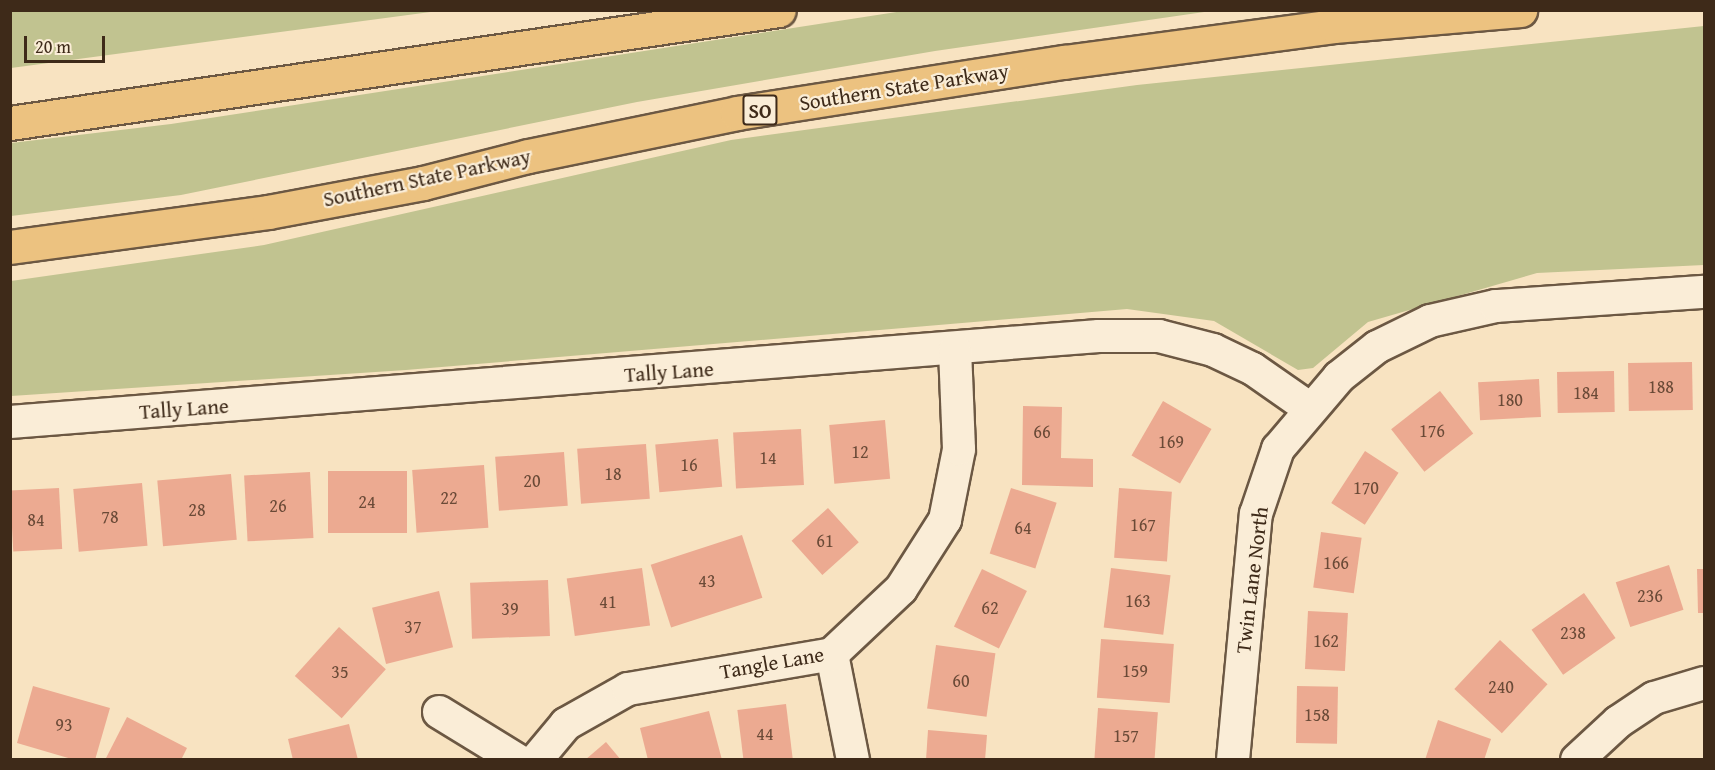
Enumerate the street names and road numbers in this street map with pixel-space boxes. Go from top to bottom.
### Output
street label: Southern State Parkway [798,58,1010,116]
road number: SO [742,93,778,127]
street label: Southern State Parkway [321,144,533,212]
street label: Tally Lane [623,356,715,388]
street label: Tally Lane [138,393,230,425]
street label: Twin Lane North [1230,505,1274,655]
street label: Tangle Lane [718,641,826,685]

